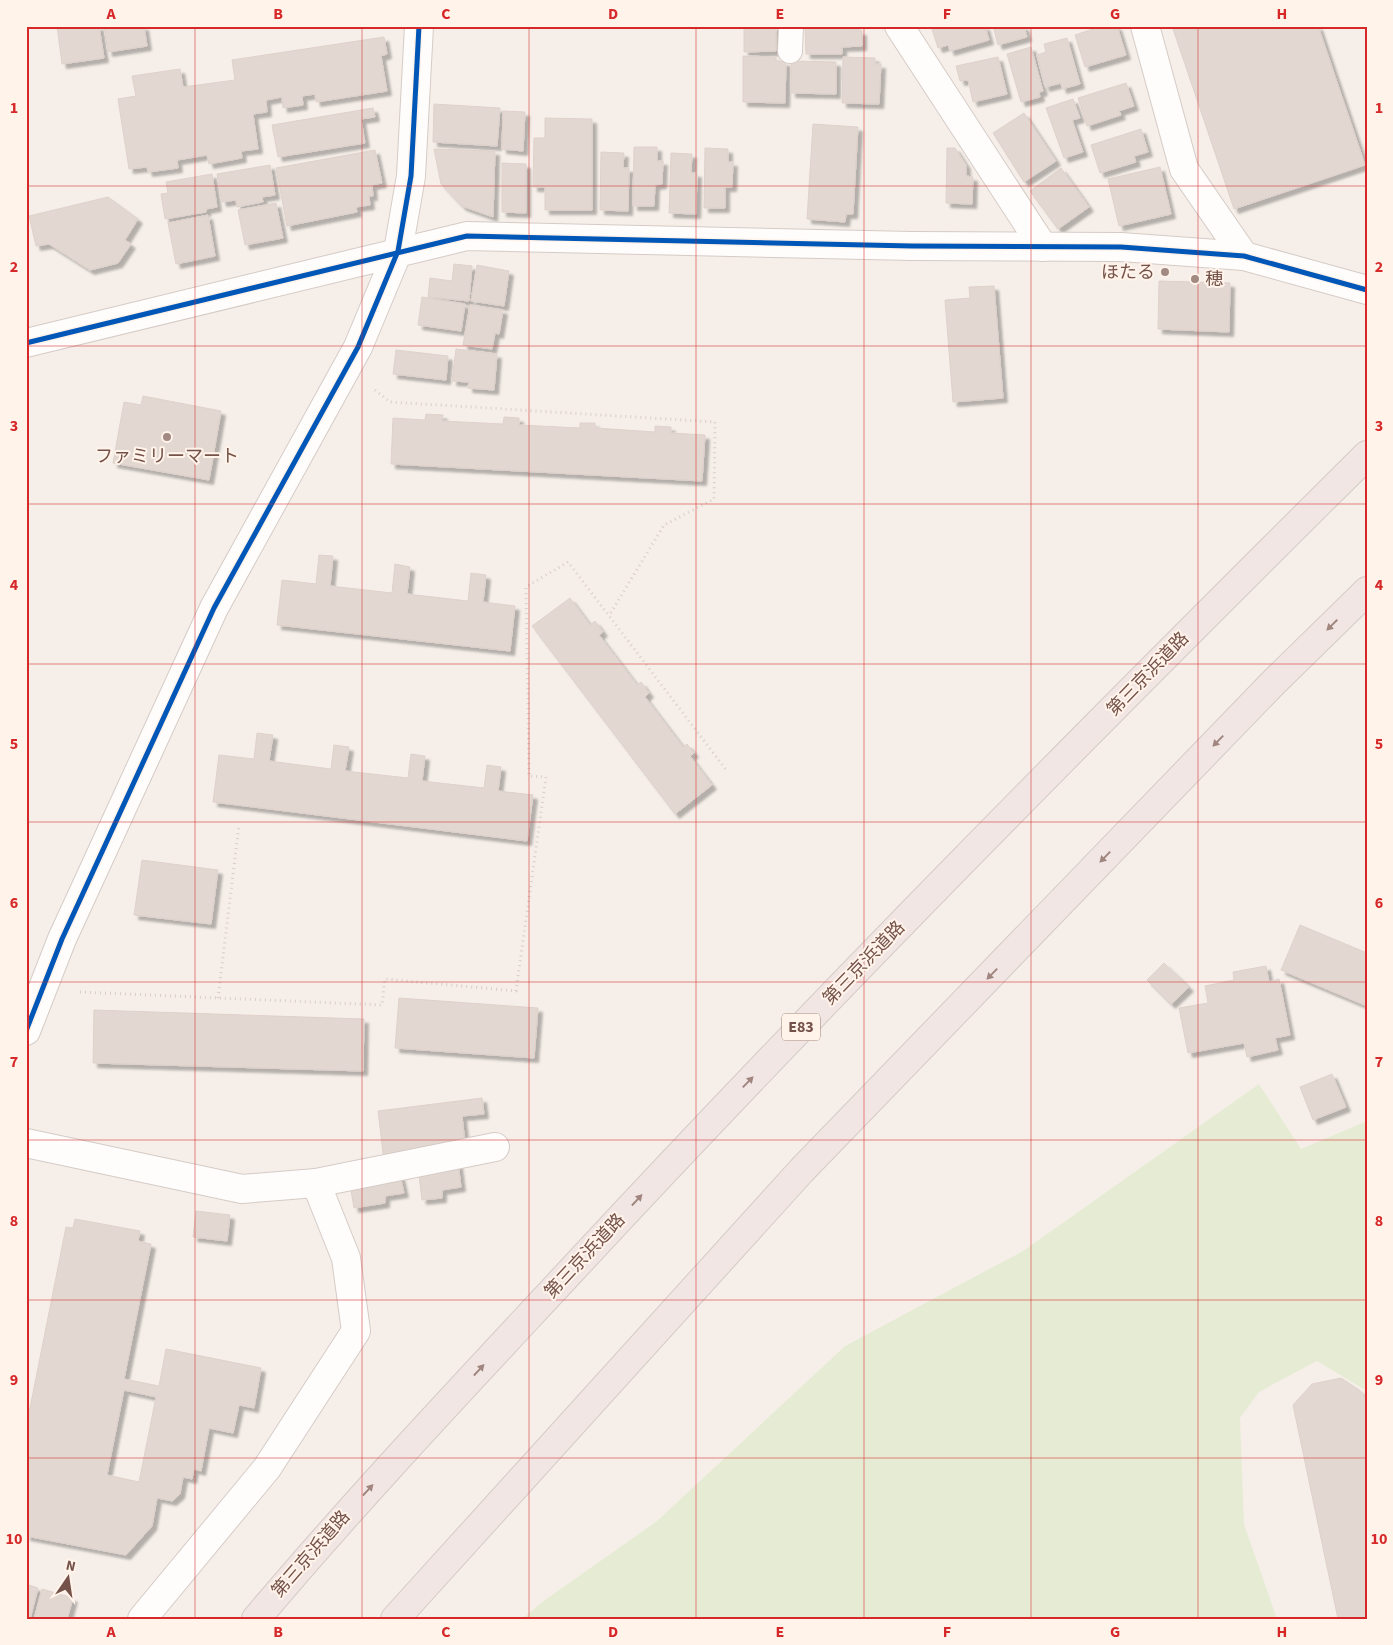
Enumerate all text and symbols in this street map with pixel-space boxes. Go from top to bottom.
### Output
text: A [105,3,116,25]
text: B [273,3,283,25]
text: C [441,3,451,25]
text: D [608,3,618,25]
text: E [776,3,784,25]
text: F [943,3,951,25]
text: G [1110,3,1120,25]
text: H [1277,3,1287,25]
text: 1 [10,97,18,119]
text: 1 [1375,97,1383,119]
text: 2 [10,256,18,278]
text: 2 [1375,256,1383,278]
place label: ほたる [1101,260,1155,285]
marker: ほたる [1159,266,1171,278]
place label: 穂 [1205,267,1223,292]
marker: 穂 [1189,273,1201,285]
text: 3 [10,415,18,437]
text: 3 [1375,415,1383,437]
marker: ファミリーマート [161,431,173,443]
place label: ファミリーマート [95,444,239,469]
text: 4 [10,574,19,596]
text: 4 [1375,574,1384,596]
one-way arrow [1326,619,1338,631]
street label: 第三京浜道路 [1101,626,1195,722]
text: 5 [10,733,18,755]
text: 5 [1375,733,1383,755]
one-way arrow [1212,734,1224,746]
one-way arrow [1099,851,1111,863]
text: 6 [10,892,18,914]
text: 6 [1375,892,1383,914]
street label: 第三京浜道路 [817,915,911,1011]
one-way arrow [986,968,998,980]
road number: E83 [782,1014,820,1040]
text: 7 [10,1051,18,1073]
text: 7 [1375,1051,1383,1073]
one-way arrow [742,1076,754,1088]
one-way arrow [631,1195,643,1207]
street label: 第三京浜道路 [539,1208,631,1304]
text: 8 [10,1210,18,1232]
text: 8 [1375,1210,1383,1232]
one-way arrow [473,1364,484,1377]
text: 9 [10,1369,18,1391]
text: 9 [1375,1369,1383,1391]
one-way arrow [362,1484,374,1496]
street label: 第三京浜道路 [266,1505,356,1603]
text: 10 [6,1528,22,1550]
text: 10 [1371,1528,1387,1550]
north arrow [42,1552,92,1602]
text: N [64,1556,77,1577]
text: A [105,1621,116,1643]
text: B [273,1621,283,1643]
text: C [441,1621,451,1643]
text: D [608,1621,618,1643]
text: E [776,1621,784,1643]
text: F [943,1621,951,1643]
text: G [1110,1621,1120,1643]
text: H [1277,1621,1287,1643]

